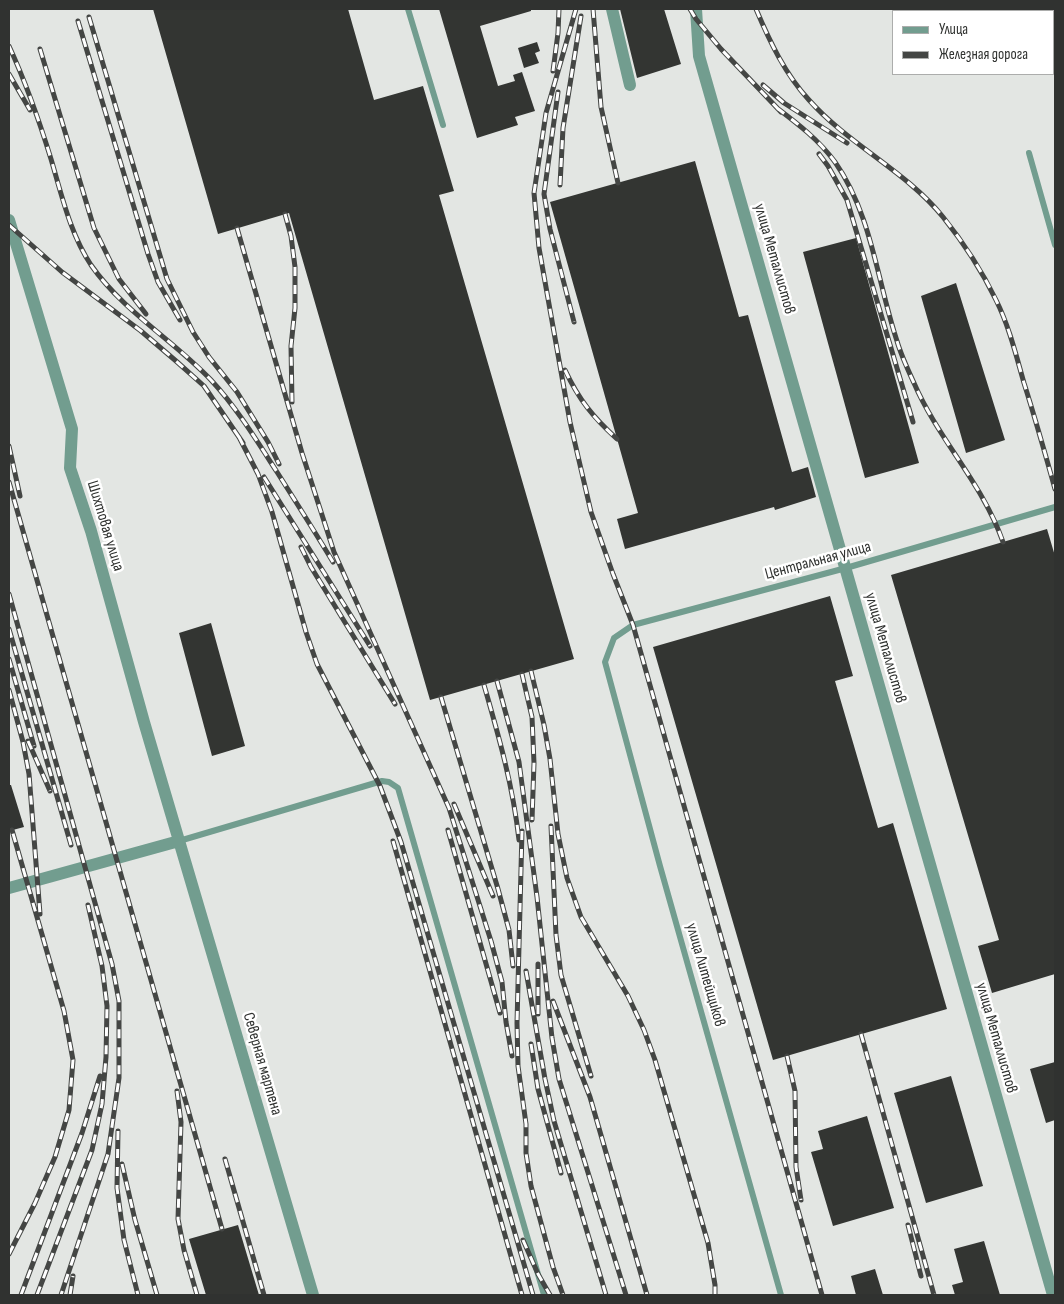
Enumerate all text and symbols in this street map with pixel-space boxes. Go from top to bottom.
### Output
legend [892,10,1054,75]
text: Улица [939,20,968,39]
text: Железная дорога [939,45,1028,64]
street label: улица Металлистов [749,202,799,316]
street label: Шихтовая улица [82,479,128,573]
street label: Центральная улица [763,538,873,584]
street label: улица Металлистов [860,591,910,705]
street label: улица Литейщиков [681,921,729,1029]
street label: улица Металлистов [971,981,1021,1095]
street label: Северная мартена [238,1011,286,1117]

